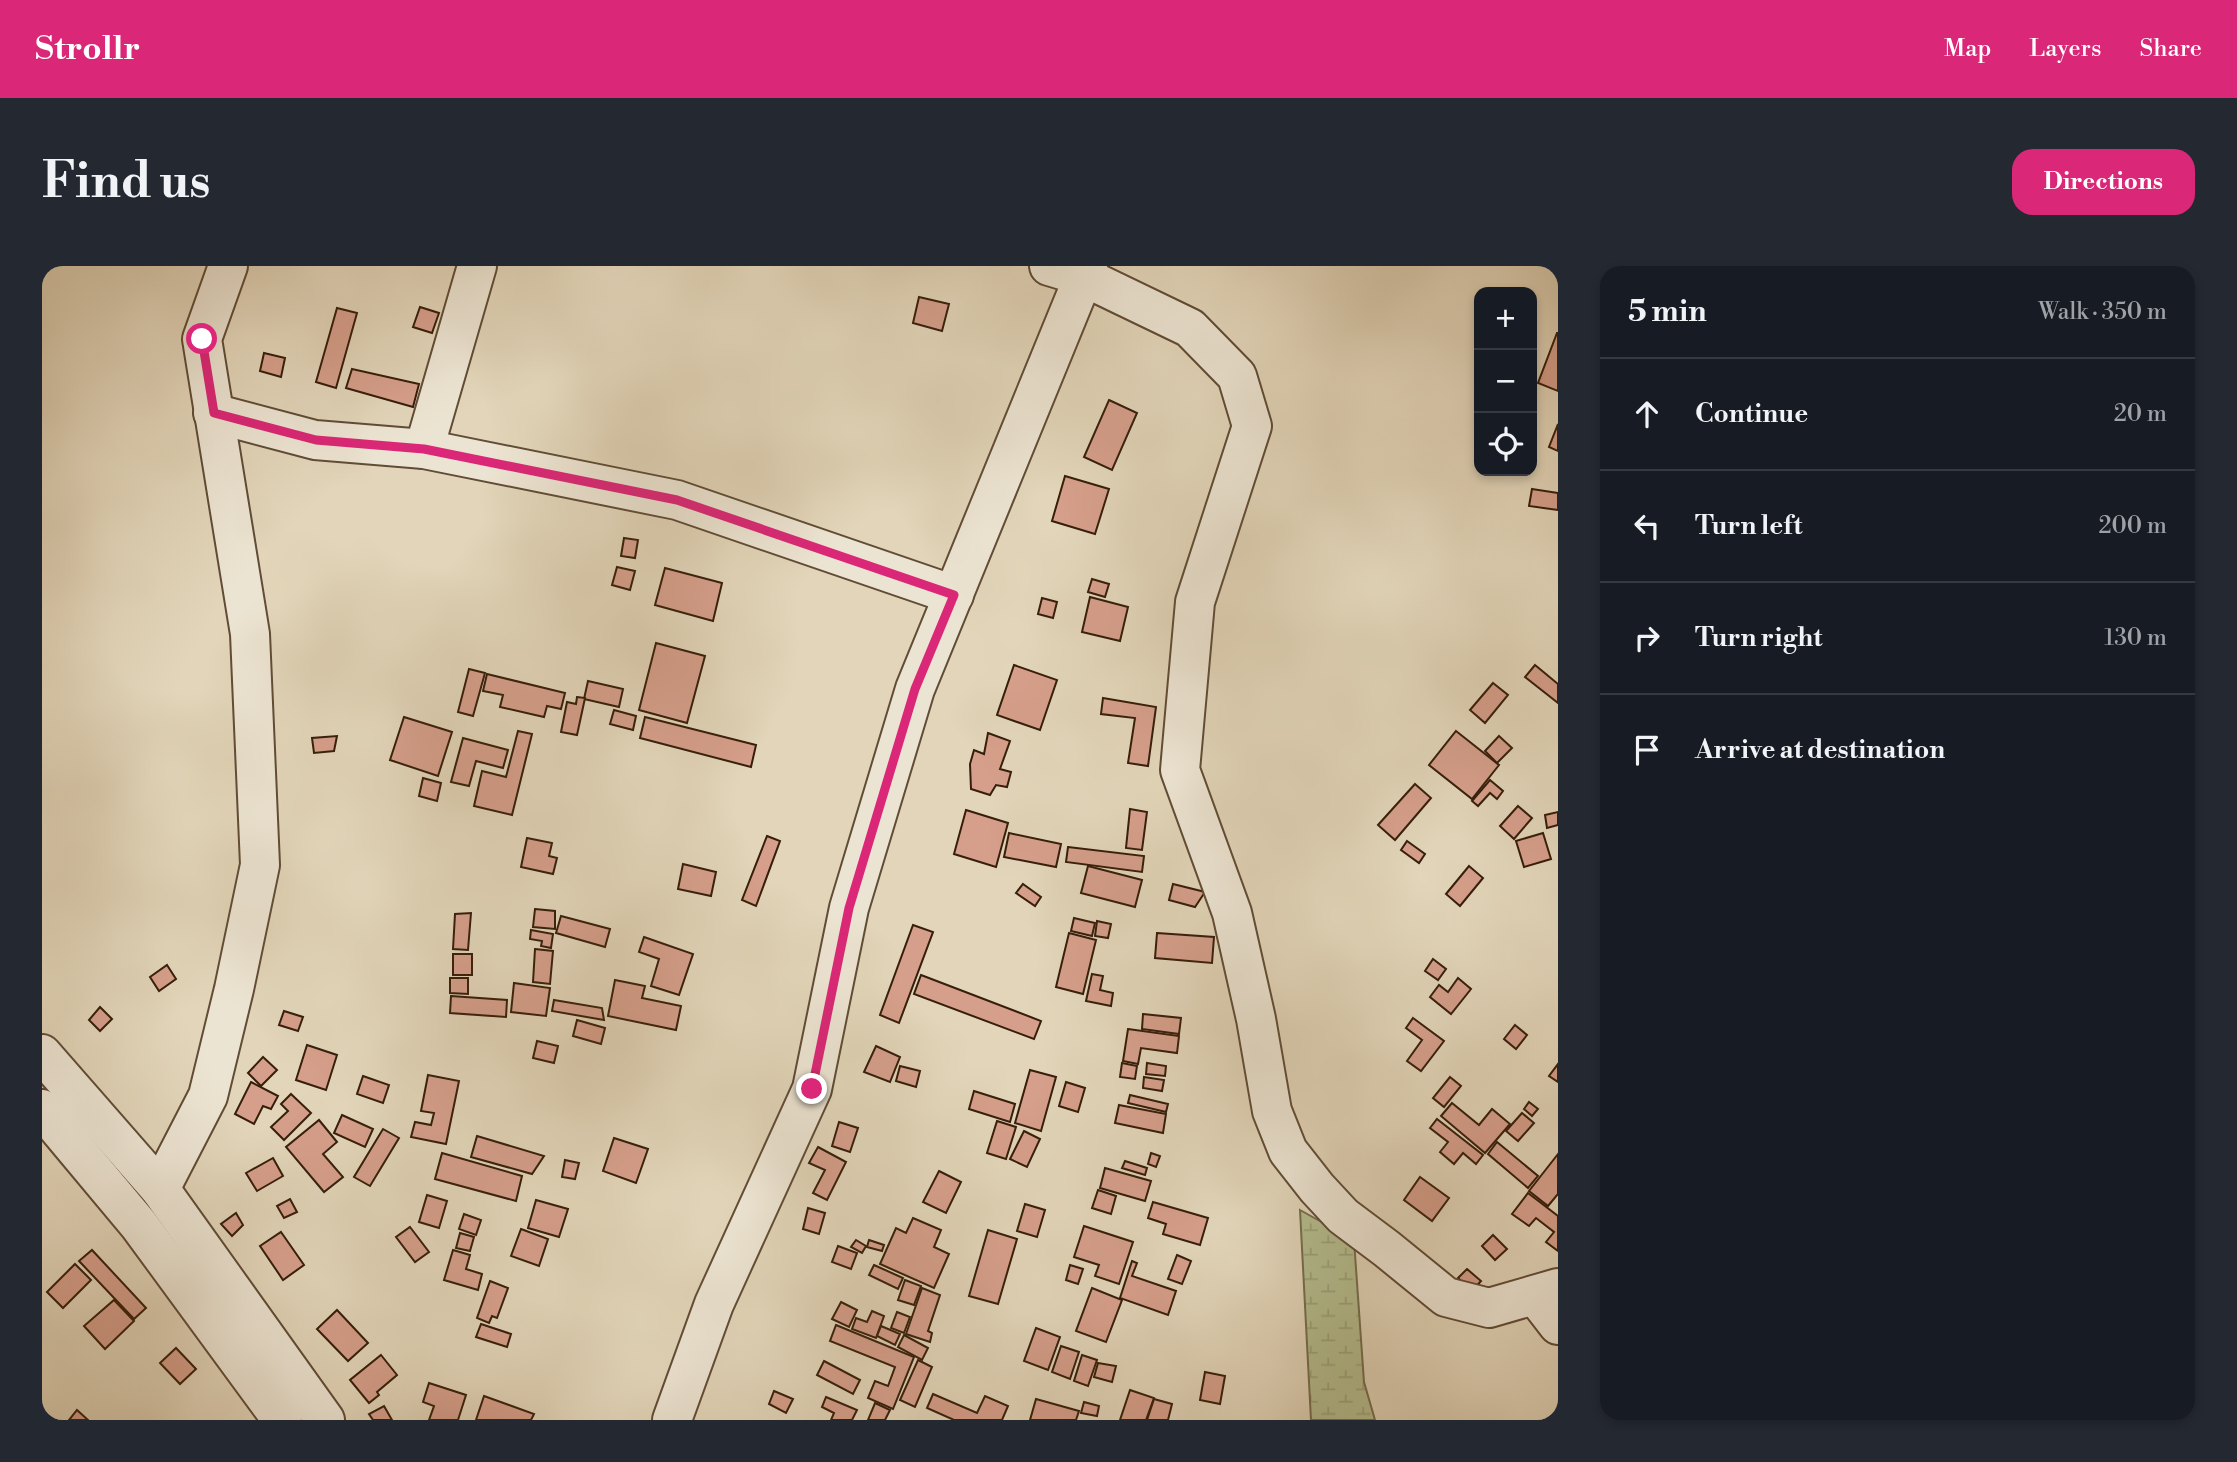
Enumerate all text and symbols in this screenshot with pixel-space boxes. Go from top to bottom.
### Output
text: Strollr [35,29,140,70]
text: Map [1944,34,1991,64]
text: Layers [2029,34,2101,64]
text: Share [2139,34,2202,64]
button: Directions [2012,149,2195,215]
text: Find us [42,152,211,213]
map controls [1474,287,1537,476]
button: + [1474,287,1537,350]
text: 5 min [1628,293,1707,331]
text: Walk · 350 m [2038,298,2167,326]
route start [186,323,217,354]
button: − [1474,350,1537,413]
icon: ahead [1628,395,1666,433]
text: Continue [1695,398,1808,430]
text: 20 m [2114,400,2167,428]
button: locate [1474,413,1537,476]
icon: left [1628,507,1666,545]
text: Turn left [1695,510,1803,542]
text: 200 m [2099,512,2167,540]
icon: right [1628,619,1666,657]
text: Turn right [1695,622,1823,654]
text: 130 m [2104,624,2167,652]
icon: arrive [1628,731,1666,769]
text: Arrive at destination [1695,734,1945,766]
route end [796,1073,827,1104]

